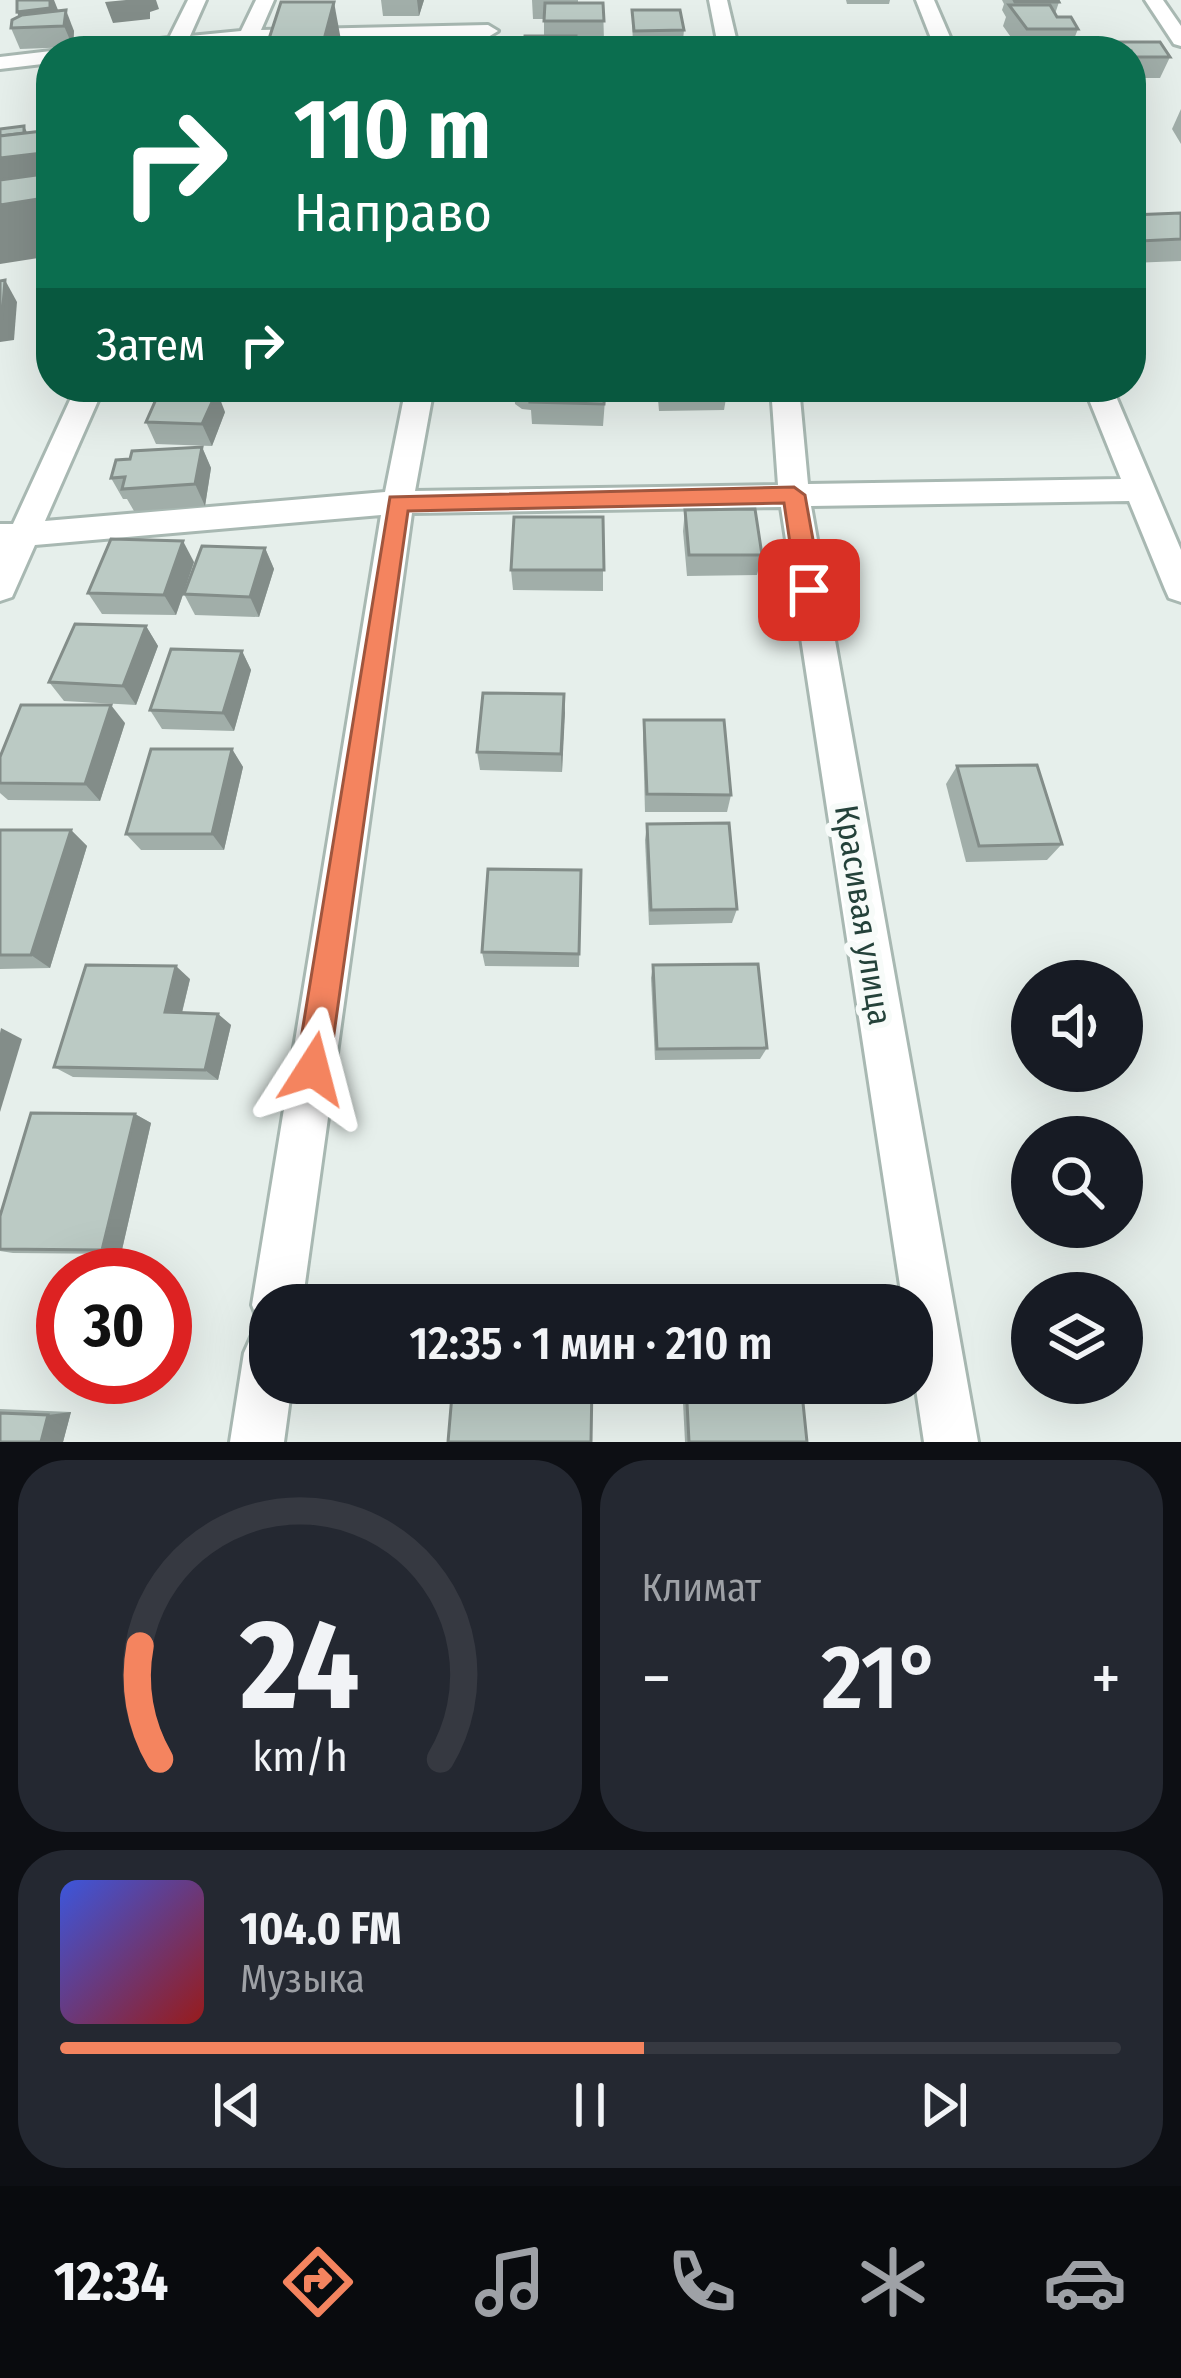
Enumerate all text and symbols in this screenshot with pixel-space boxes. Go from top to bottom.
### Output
text: 110 m [294,79,491,180]
icon: right [96,84,252,240]
text: Направо [294,181,492,245]
icon: right [229,312,295,378]
text: Затем [96,318,205,372]
pin [758,539,860,641]
icon: arrive [776,557,842,623]
street label: Красивая улица [826,802,900,1028]
map controls [1011,960,1143,1404]
button: sound [1011,960,1143,1092]
position arrow [250,1006,376,1132]
button: search [1011,1116,1143,1248]
speed limit sign: 30 [36,1248,192,1404]
button: layers [1011,1272,1143,1404]
text: 12:35 · 1 мин · 210 m [409,1317,773,1371]
text: Климат [642,1565,761,1611]
text: 24 [239,1591,359,1741]
text: 21° [821,1624,941,1732]
text: − [642,1639,671,1718]
text: + [1091,1639,1121,1718]
text: km/h [252,1731,348,1782]
text: 104.0 FM [240,1902,401,1956]
text: Музыка [240,1956,365,2002]
icon: previous [204,2072,270,2138]
icon: pause [557,2072,623,2138]
icon: next [911,2072,977,2138]
icon: directions [276,2240,360,2324]
icon: music [468,2240,552,2324]
icon: phone [660,2240,744,2324]
icon: climate [851,2240,935,2324]
icon: car [1043,2240,1127,2324]
text: 12:34 [54,2250,168,2314]

